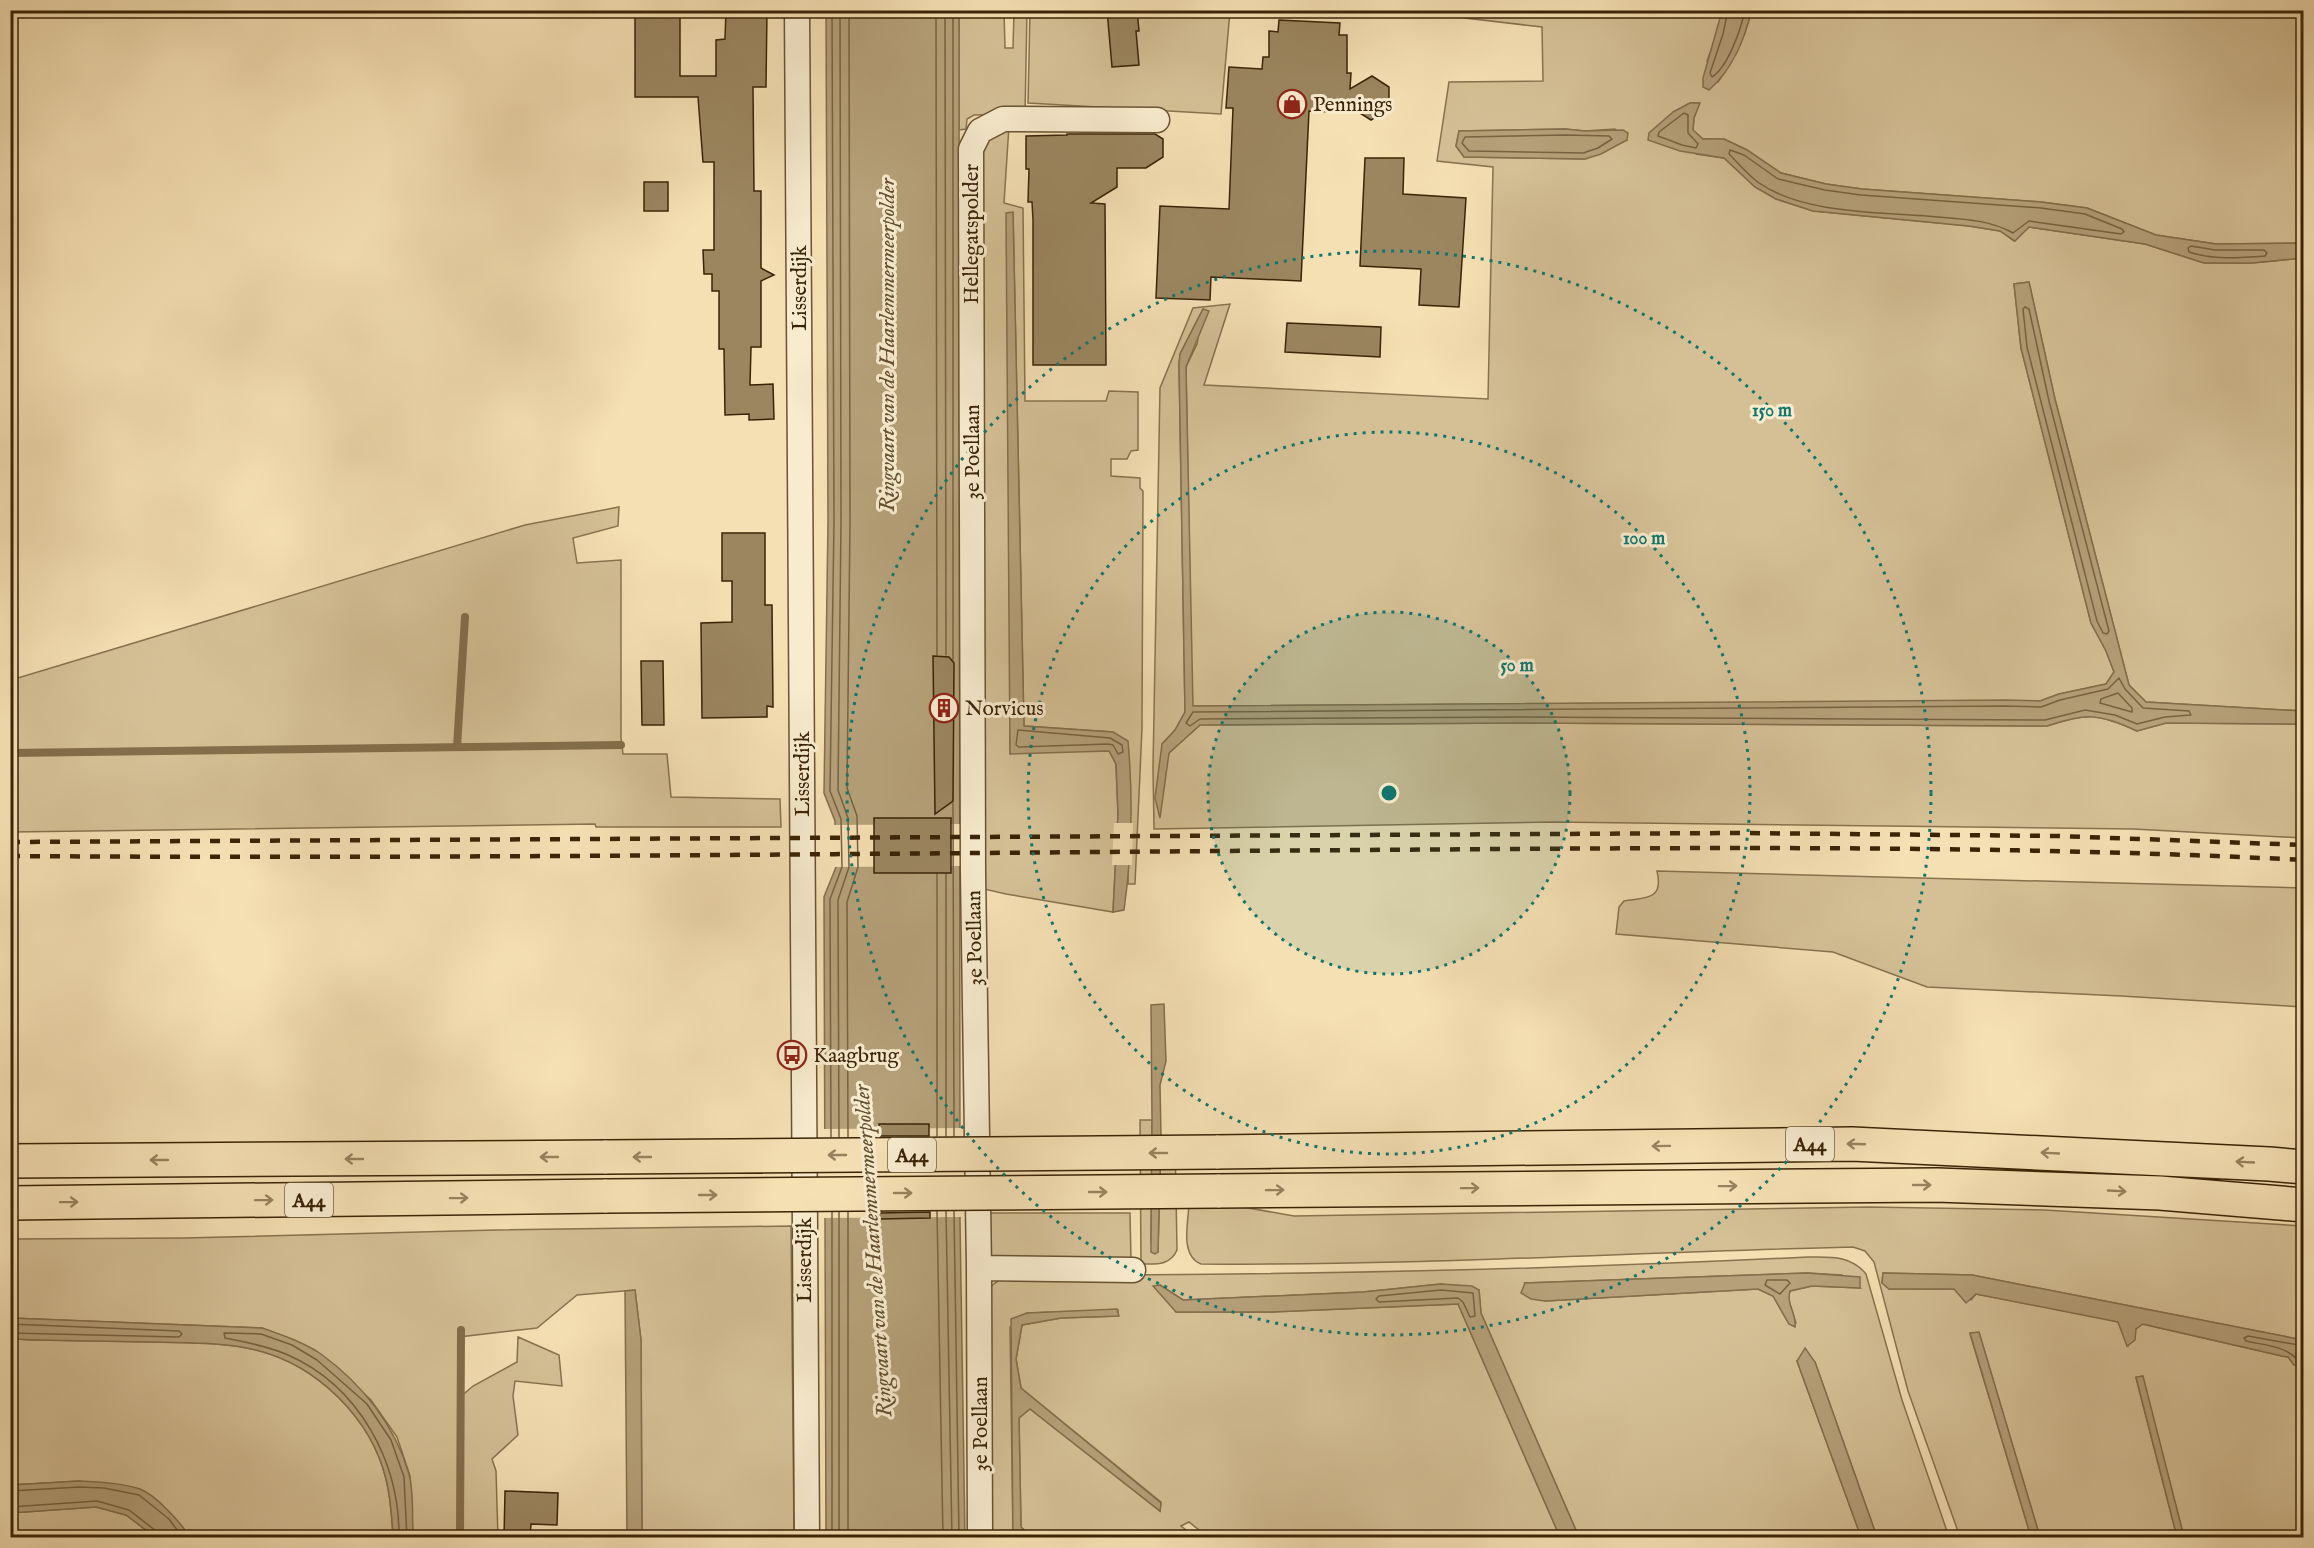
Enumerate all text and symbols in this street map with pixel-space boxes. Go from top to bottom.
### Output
shop icon: Pennings [1276,88,1308,120]
place label: Pennings [1313,92,1392,119]
street label: Hellegatspolder [959,164,986,304]
water label: Ringvaart van de Haarlemmermeerpolder [874,177,902,512]
street label: Lisserdijk [787,244,814,331]
text: 150 m [1752,400,1792,423]
street label: 3e Poellaan [960,404,987,500]
text: 100 m [1623,528,1665,551]
text: 50 m [1500,655,1534,678]
building icon: Norvicus [928,692,960,724]
place label: Norvicus [965,696,1044,723]
street label: Lisserdijk [790,730,817,817]
centre of rings [1379,783,1399,803]
street label: 3e Poellaan [961,890,990,986]
bus stop icon: Kaagbrug [776,1039,808,1071]
place label: Kaagbrug [813,1043,899,1070]
water label: Ringvaart van de Haarlemmermeerpolder [848,1082,900,1418]
road number: A44 [1786,1127,1834,1161]
road number: A44 [888,1138,936,1172]
one-way arrow [1846,1139,1866,1150]
one-way arrow [1651,1140,1671,1152]
one-way arrow [1148,1147,1168,1159]
one-way arrow [2041,1148,2061,1159]
one-way arrow [827,1149,847,1161]
one-way arrow [632,1151,652,1163]
one-way arrow [539,1152,559,1163]
one-way arrow [344,1153,364,1165]
one-way arrow [149,1154,169,1166]
one-way arrow [2236,1157,2256,1168]
one-way arrow [1912,1179,1932,1191]
one-way arrow [1718,1180,1738,1192]
road number: A44 [285,1183,333,1217]
one-way arrow [1460,1183,1480,1194]
one-way arrow [1265,1184,1285,1196]
one-way arrow [1087,1186,1107,1198]
one-way arrow [2106,1186,2126,1197]
one-way arrow [892,1187,912,1199]
one-way arrow [697,1189,717,1201]
one-way arrow [448,1192,468,1204]
one-way arrow [253,1194,273,1206]
one-way arrow [58,1197,78,1208]
street label: Lisserdijk [792,1216,819,1303]
street label: 3e Poellaan [968,1376,995,1472]

